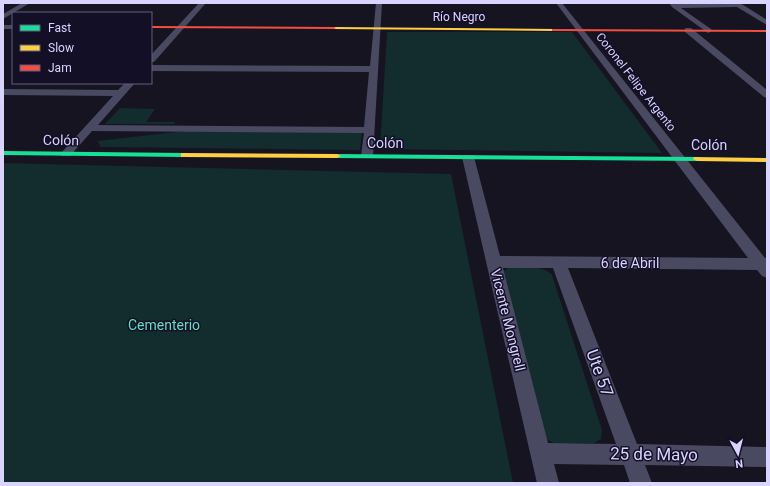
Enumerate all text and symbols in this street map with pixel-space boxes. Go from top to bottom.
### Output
street label: Río Negro [433,10,485,24]
legend [12,12,152,84]
text: Fast [48,21,71,35]
street label: Coronel Felipe Argento [593,30,679,134]
text: Slow [48,41,74,55]
text: Jam [48,61,72,75]
street label: Colón [43,132,79,148]
street label: Colón [367,135,403,151]
street label: Colón [691,137,727,153]
street label: 6 de Abril [601,255,659,271]
street label: Vicente Mongrell [488,267,528,373]
park label: Cementerio [128,317,200,333]
street label: Ute 57 [582,347,618,399]
north arrow [718,434,758,474]
street label: 25 de Mayo [610,443,698,465]
text: N [734,457,744,470]

